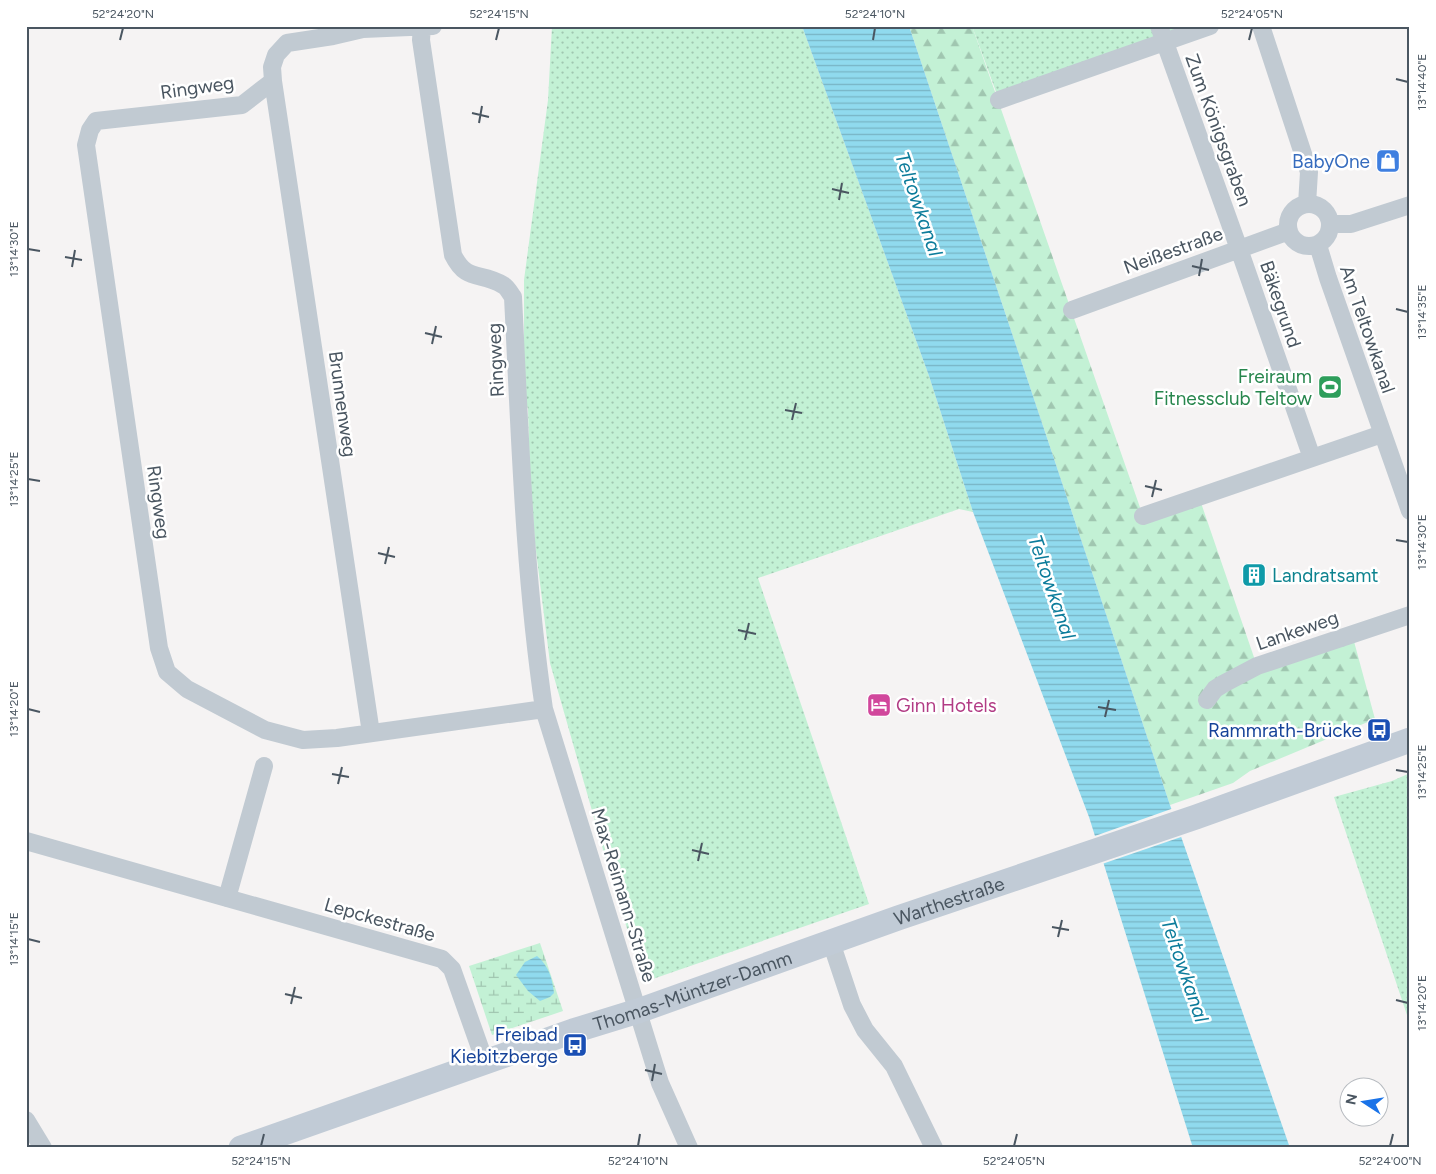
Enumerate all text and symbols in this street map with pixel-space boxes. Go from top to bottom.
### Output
text: 52°24'20"N [92,7,154,21]
text: 52°24'15"N [469,7,529,21]
text: 52°24'10"N [845,7,905,21]
text: 52°24'05"N [1221,7,1283,21]
street label: Zum Königsgraben [1180,51,1257,210]
text: 13°14'40"E [1415,54,1429,110]
street label: Ringweg [159,71,235,104]
shop icon: BabyOne [1375,148,1401,174]
water label: Teltowkanal [890,149,948,260]
place label: BabyOne [1292,150,1370,173]
text: 13°14'30"E [7,221,21,277]
street label: Neißestraße [1120,222,1226,279]
street label: Bäkegrund [1255,258,1306,351]
street label: Am Teltowkanal [1335,262,1400,396]
text: 13°14'35"E [1415,284,1429,340]
street label: Ringweg [482,322,509,398]
street label: Brunnenweg [324,350,361,459]
place label: Freiraum Fitnessclub Teltow [1154,365,1312,410]
sports icon: Freiraum Fitnessclub Teltow [1317,374,1343,400]
text: 13°14'25"E [7,451,21,507]
street label: Ringweg [142,464,175,540]
text: 13°14'30"E [1415,514,1429,570]
water label: Teltowkanal [1023,532,1081,643]
building icon: Landratsamt [1241,562,1267,588]
place label: Landratsamt [1272,564,1379,587]
street label: Lankeweg [1253,606,1341,655]
text: 13°14'20"E [7,681,21,737]
hotel icon: Ginn Hotels [866,692,892,718]
place label: Ginn Hotels [896,694,997,717]
bus stop icon: Rammrath-Brücke [1366,717,1392,743]
place label: Rammrath-Brücke [1208,719,1362,742]
text: 13°14'25"E [1415,744,1429,800]
street label: Max-Reimann-Straße [586,806,661,985]
street label: Warthestraße [891,872,1007,931]
street label: Lepckestraße [322,893,438,946]
text: 13°14'15"E [7,912,21,966]
water label: Teltowkanal [1156,915,1214,1026]
street label: Thomas-Müntzer-Damm [591,946,795,1036]
text: 13°14'20"E [1415,975,1429,1031]
place label: Freibad Kiebitzberge [450,1023,558,1068]
bus stop icon: Freibad Kiebitzberge [562,1032,588,1058]
north arrow [1338,1076,1388,1126]
text: N [1342,1092,1361,1106]
text: 52°24'15"N [231,1154,291,1168]
text: 52°24'10"N [608,1154,668,1168]
text: 52°24'05"N [983,1154,1045,1168]
text: 52°24'00"N [1358,1154,1422,1168]

